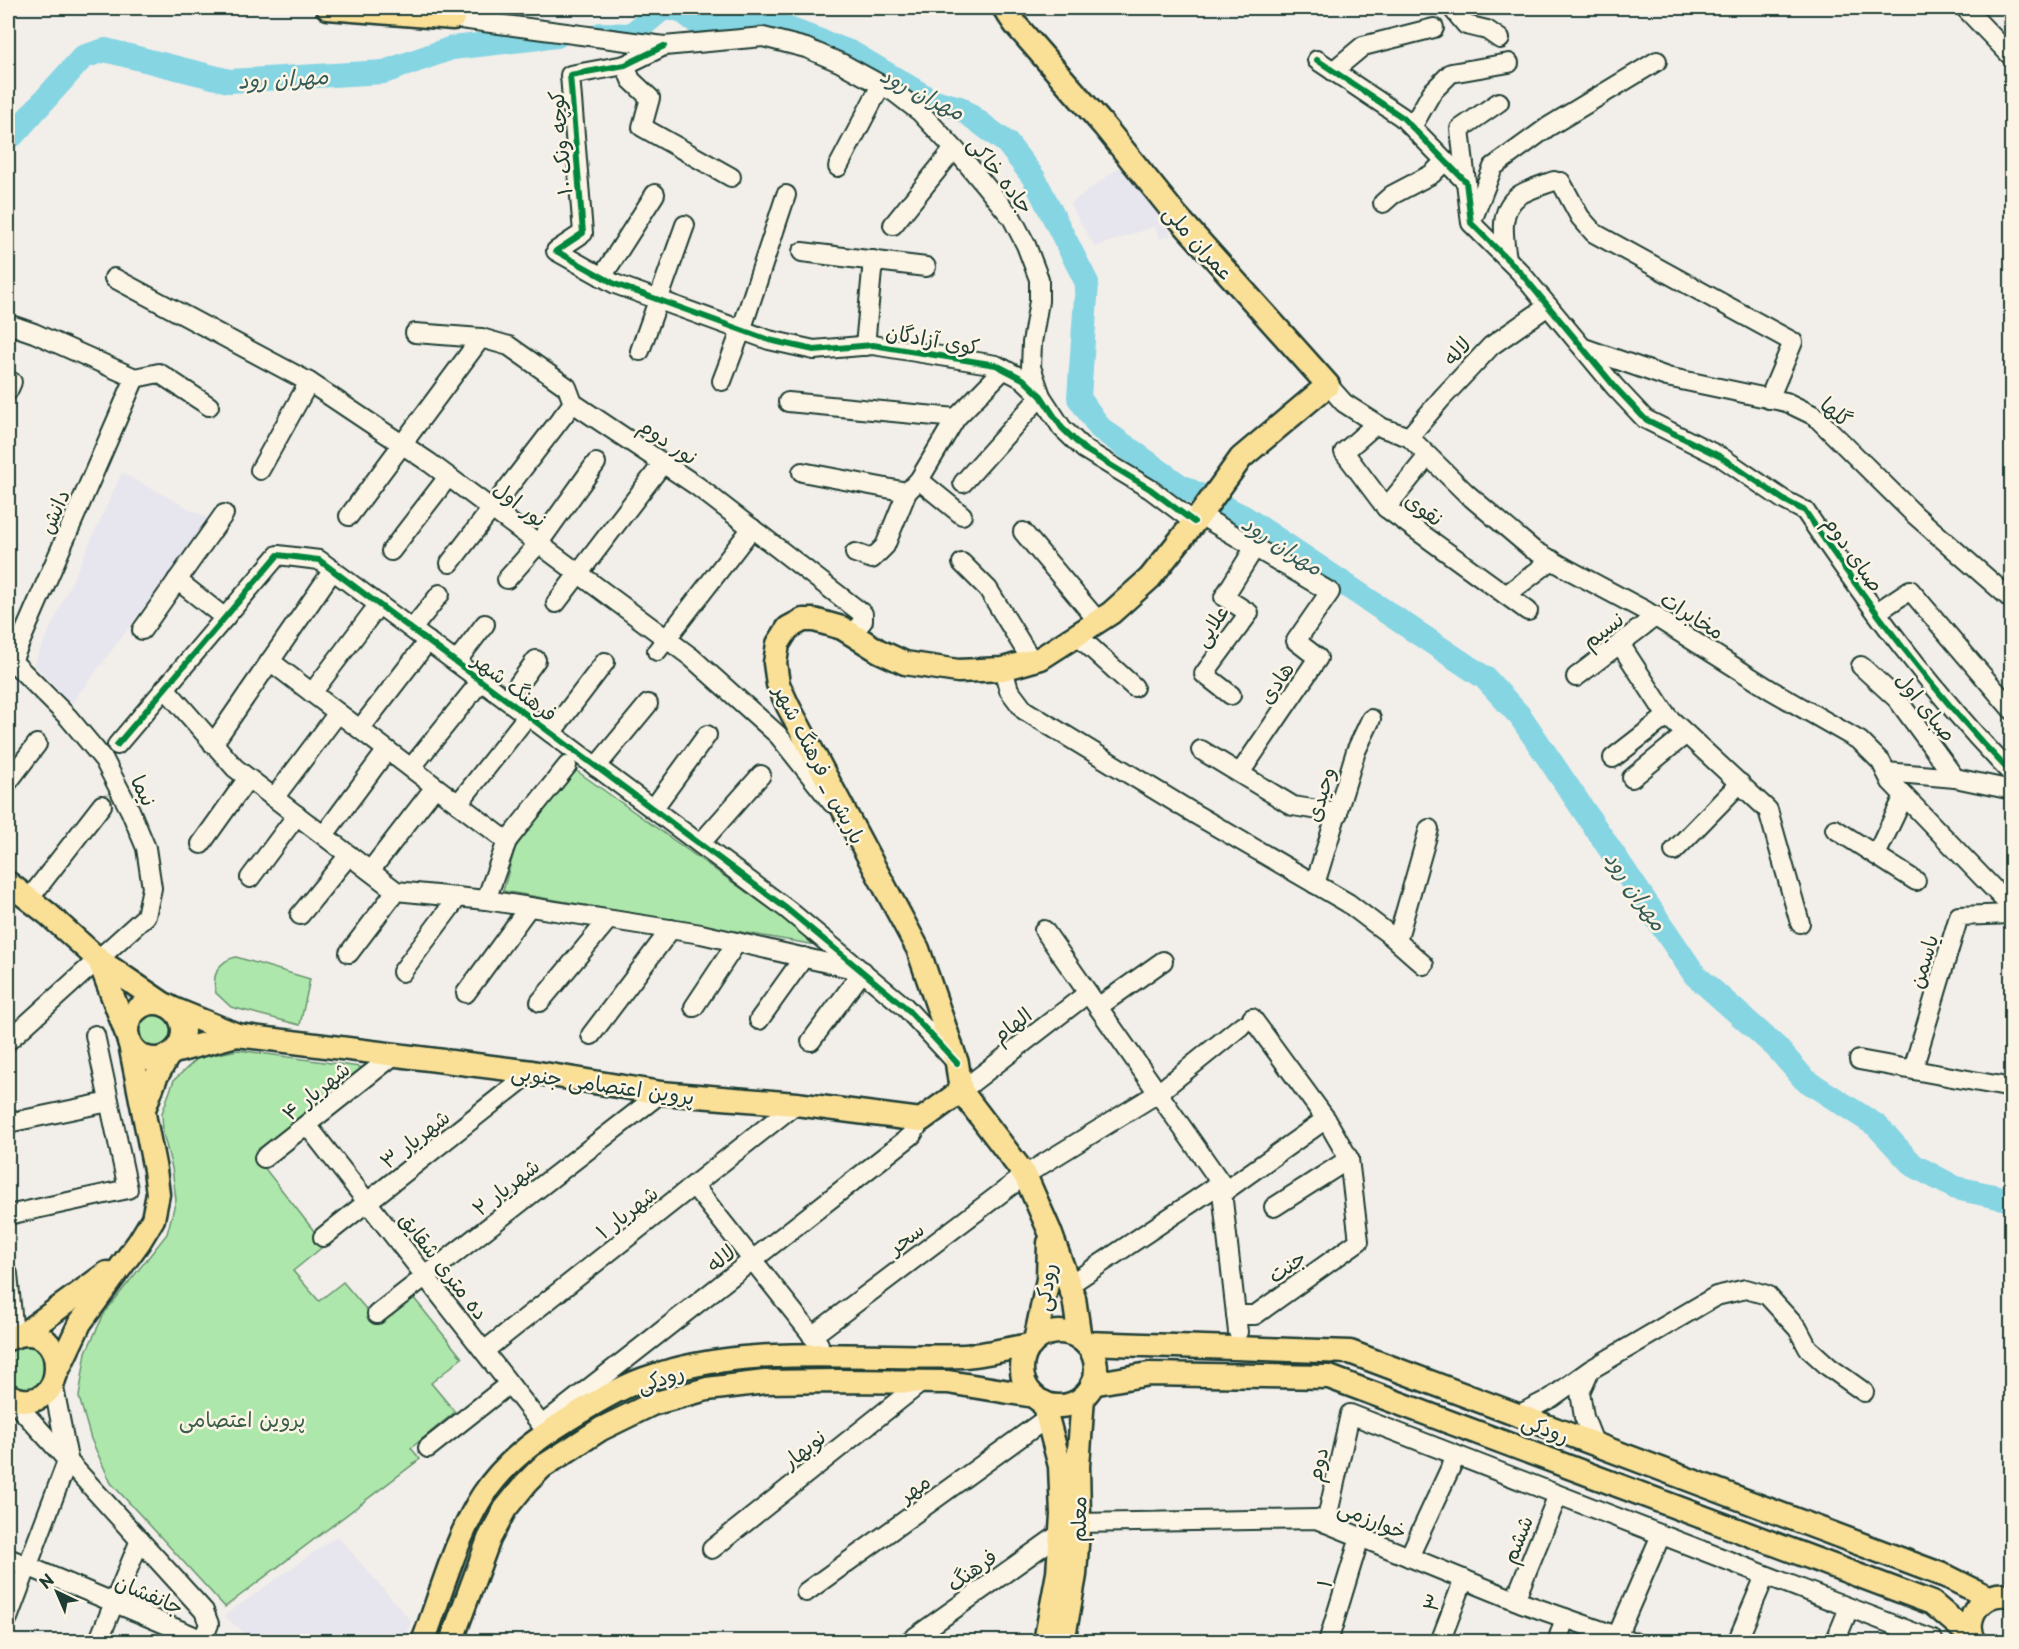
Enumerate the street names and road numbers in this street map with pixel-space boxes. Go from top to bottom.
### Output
street label: کوچه ونک ۱۰ [538,89,580,197]
street label: جاده خاکی [961,128,1043,220]
street label: عمران ملی [1157,197,1243,287]
street label: کوی آزادگان [883,314,983,362]
street label: لاله [1434,328,1478,372]
street label: گلها [1814,388,1860,434]
street label: نور دوم [632,408,705,473]
street label: نور اول [487,472,555,534]
street label: نقوی [1399,483,1451,533]
street label: دانش [29,484,77,538]
street label: صبای دوم [1815,508,1893,599]
street label: مخابرات [1655,582,1731,646]
street label: علایی [1184,597,1236,653]
street label: نسیم [1574,602,1631,657]
street label: فرهنگ شهر [465,642,565,728]
street label: هادی [1249,654,1301,710]
street label: صبای اول [1889,664,1965,748]
street label: باریش _ فرهنگ شهر [766,677,875,849]
street label: وحیدی [1295,762,1343,826]
street label: نیما [124,769,166,811]
street label: یاسمن [1899,930,1945,992]
street label: الهام [984,998,1039,1051]
street label: شهریار ۴ [274,1052,356,1128]
street label: پروین اعتصامی جنوبی [509,1054,697,1112]
street label: شهریار ۳ [372,1100,456,1176]
street label: شهریار ۲ [464,1149,546,1223]
street label: شهریار ۱ [588,1176,664,1246]
street label: ده متری شقایق [393,1204,497,1326]
street label: سحر [878,1213,930,1263]
street label: لاله [699,1235,741,1279]
street label: جنت [1260,1240,1312,1290]
street label: رودکی [1025,1261,1063,1313]
street label: رودکى [632,1354,688,1400]
street label: رودکی [1518,1403,1574,1451]
street label: نوبهار [773,1420,832,1476]
street label: دوم [1297,1444,1337,1485]
street label: مهر [890,1465,936,1511]
street label: خوارزمی [1334,1490,1412,1546]
street label: معلم [1061,1496,1095,1542]
street label: ششم [1492,1510,1542,1569]
street label: فرهنگ [939,1540,1003,1598]
street label: جانفشان [111,1564,189,1622]
street label: ۱ [1307,1575,1339,1591]
street label: ۳ [1413,1588,1449,1616]

